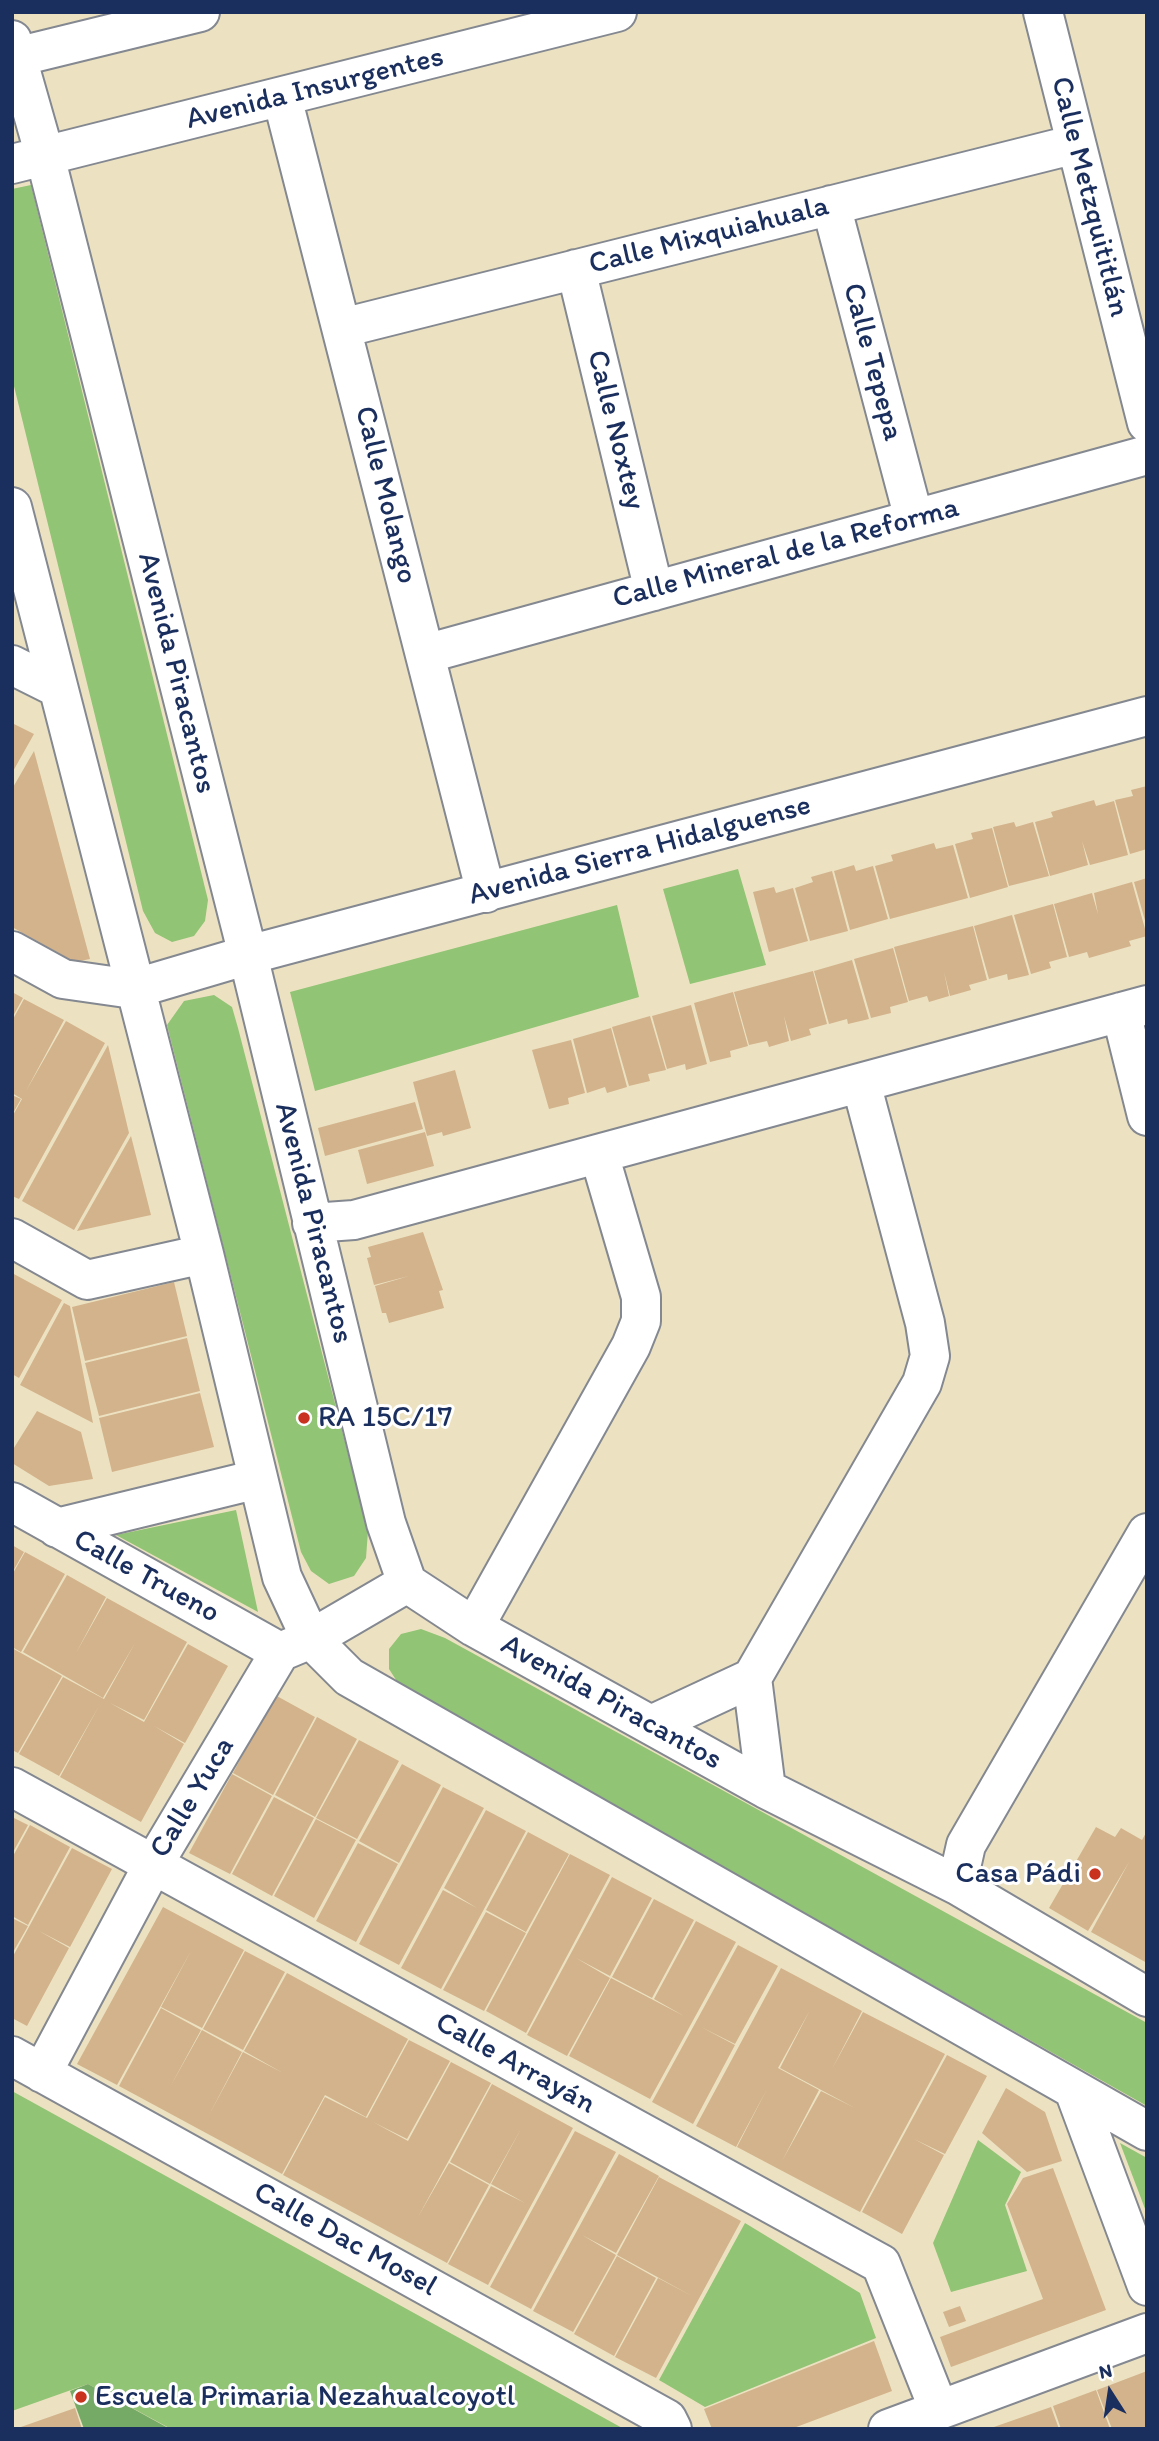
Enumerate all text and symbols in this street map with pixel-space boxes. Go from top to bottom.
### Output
street label: Avenida Insurgentes [183,40,447,138]
street label: Calle Metzquititlán [1042,73,1136,321]
street label: Calle Mixquiahuala [585,189,833,283]
street label: Calle Tepepa [834,279,910,445]
street label: Calle Noxtey [578,347,652,513]
street label: Calle Molango [346,402,424,588]
street label: Calle Mineral de la Reforma [609,490,963,618]
street label: Avenida Piracantos [129,549,223,797]
street label: Avenida Sierra Hidalguense [465,788,815,914]
street label: Avenida Piracantos [266,1099,360,1347]
place label: RA 15C/17 [318,1400,452,1436]
marker: RA 15C/17 [296,1410,312,1426]
street label: Calle Trueno [67,1522,225,1632]
street label: Avenida Piracantos [494,1627,728,1779]
street label: Calle Yuca [143,1731,243,1865]
place label: Casa Pádi [955,1856,1081,1892]
marker: Casa Pádi [1087,1866,1103,1882]
street label: Calle Arrayán [429,2005,601,2123]
street label: Calle Dac Mosel [247,2175,443,2305]
north arrow [1075,2357,1145,2427]
text: N [1097,2358,1114,2384]
place label: Escuela Primaria Nezahualcoyotl [95,2379,515,2415]
marker: Escuela Primaria Nezahualcoyotl [73,2389,89,2405]

